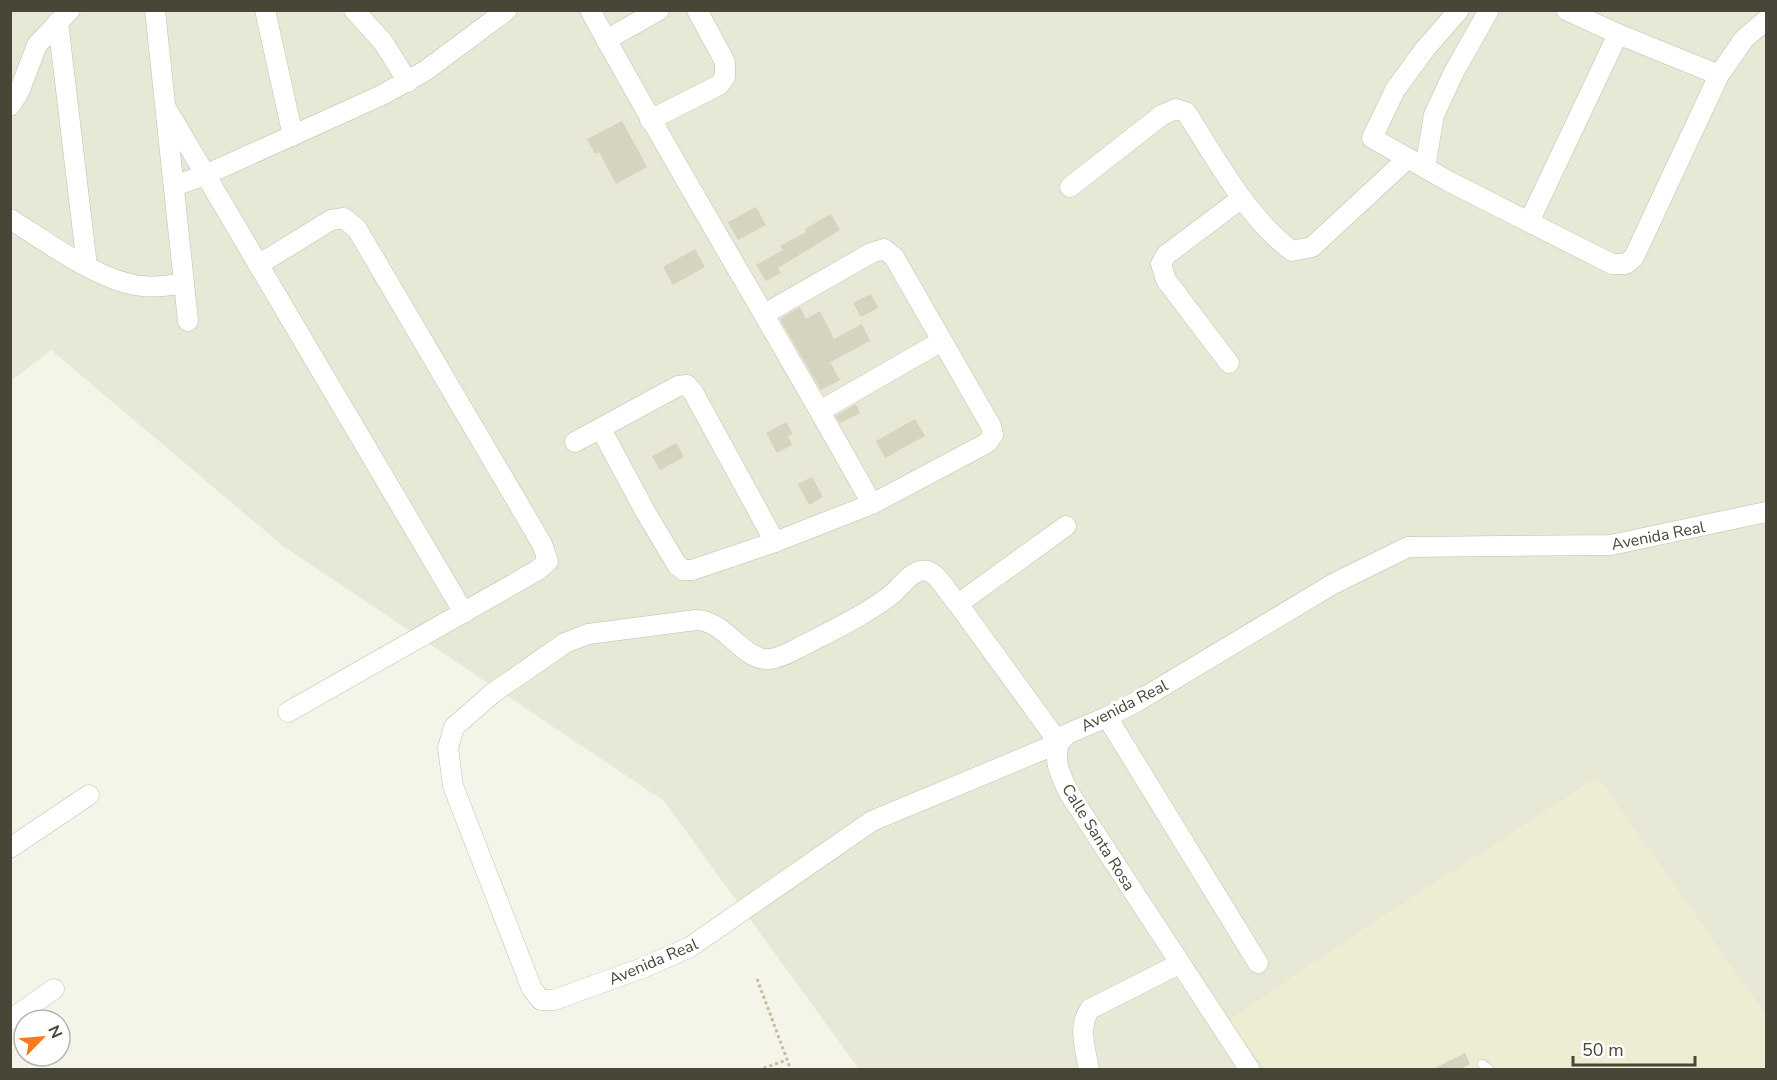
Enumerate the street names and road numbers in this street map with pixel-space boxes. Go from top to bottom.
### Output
street label: Avenida Real [1610,516,1707,556]
street label: Avenida Real [1077,674,1172,737]
street label: Calle Santa Rosa [1056,780,1140,895]
street label: Avenida Real [605,933,702,991]

